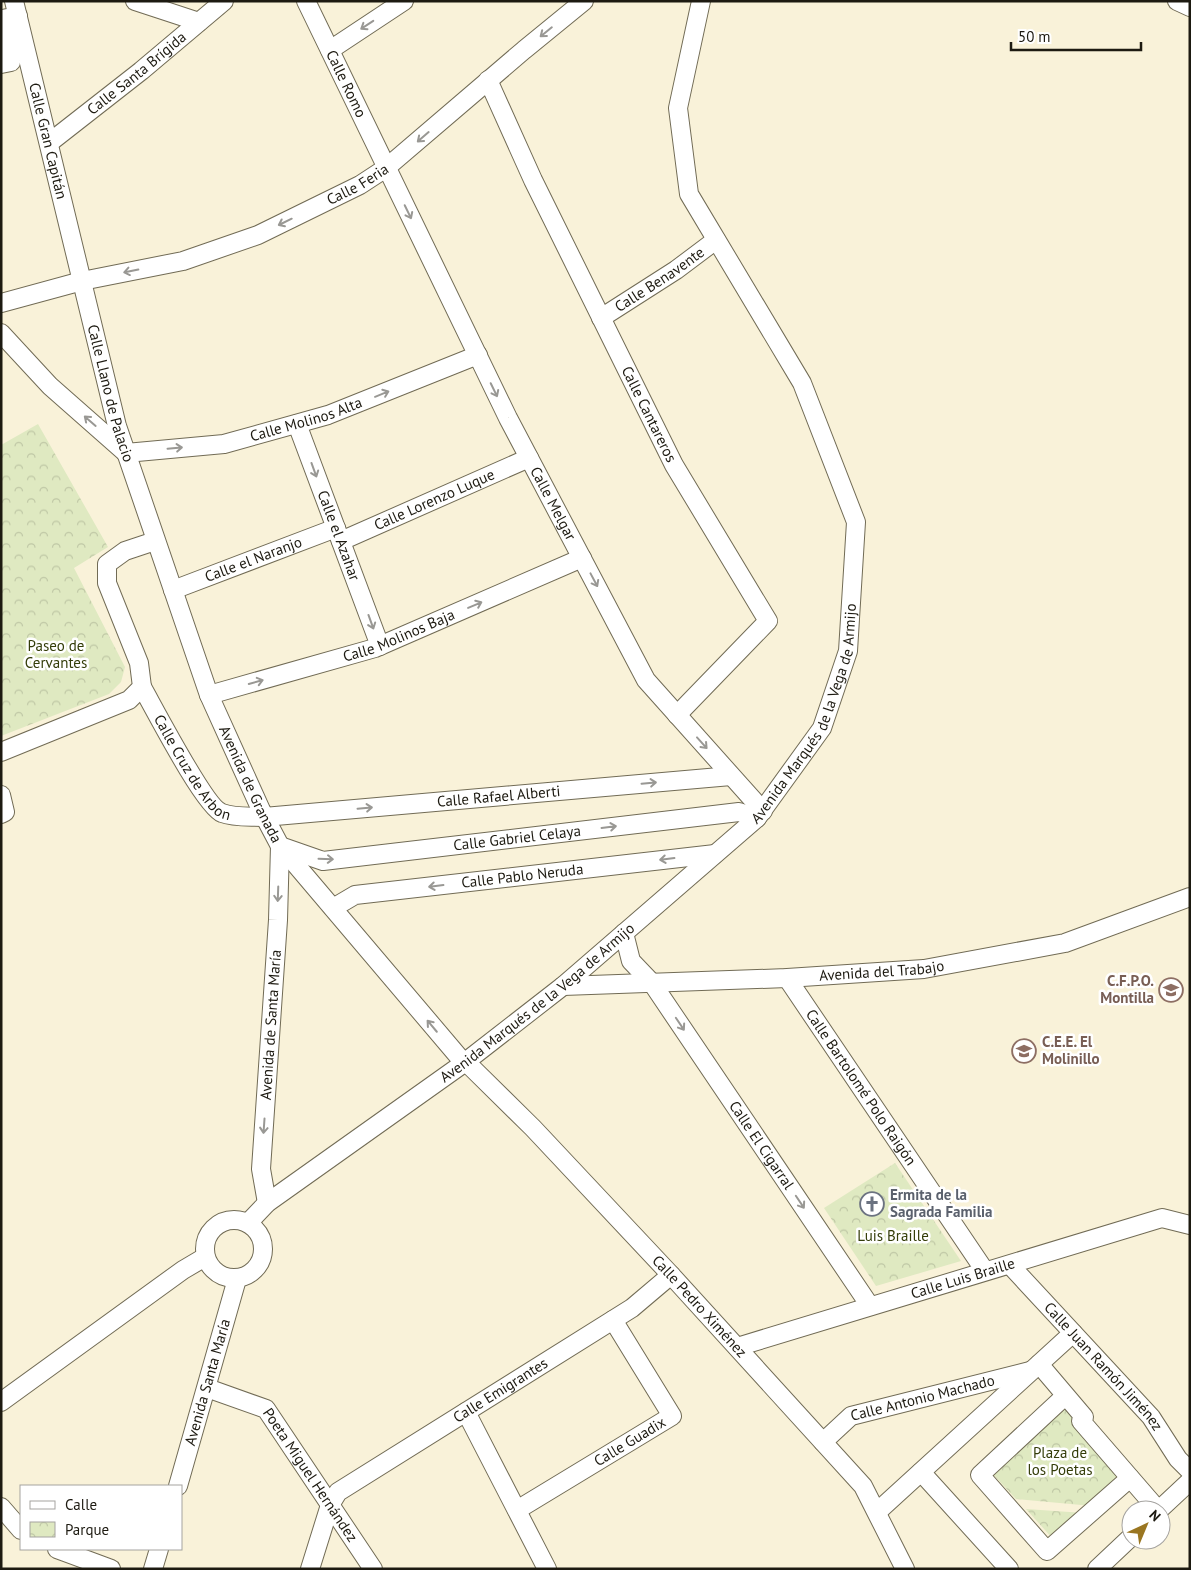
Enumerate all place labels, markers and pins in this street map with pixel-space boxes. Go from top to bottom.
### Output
place label: C.F.P.O. Montilla [1100,971,1154,1007]
school or university icon: C.F.P.O. Montilla [1158,977,1184,1003]
place label: C.E.E. El Molinillo [1042,1032,1100,1068]
school or university icon: C.E.E. El Molinillo [1011,1038,1037,1064]
place label: Ermita de la Sagrada Familia [890,1185,993,1221]
church icon: Ermita de la Sagrada Familia [859,1191,885,1217]

